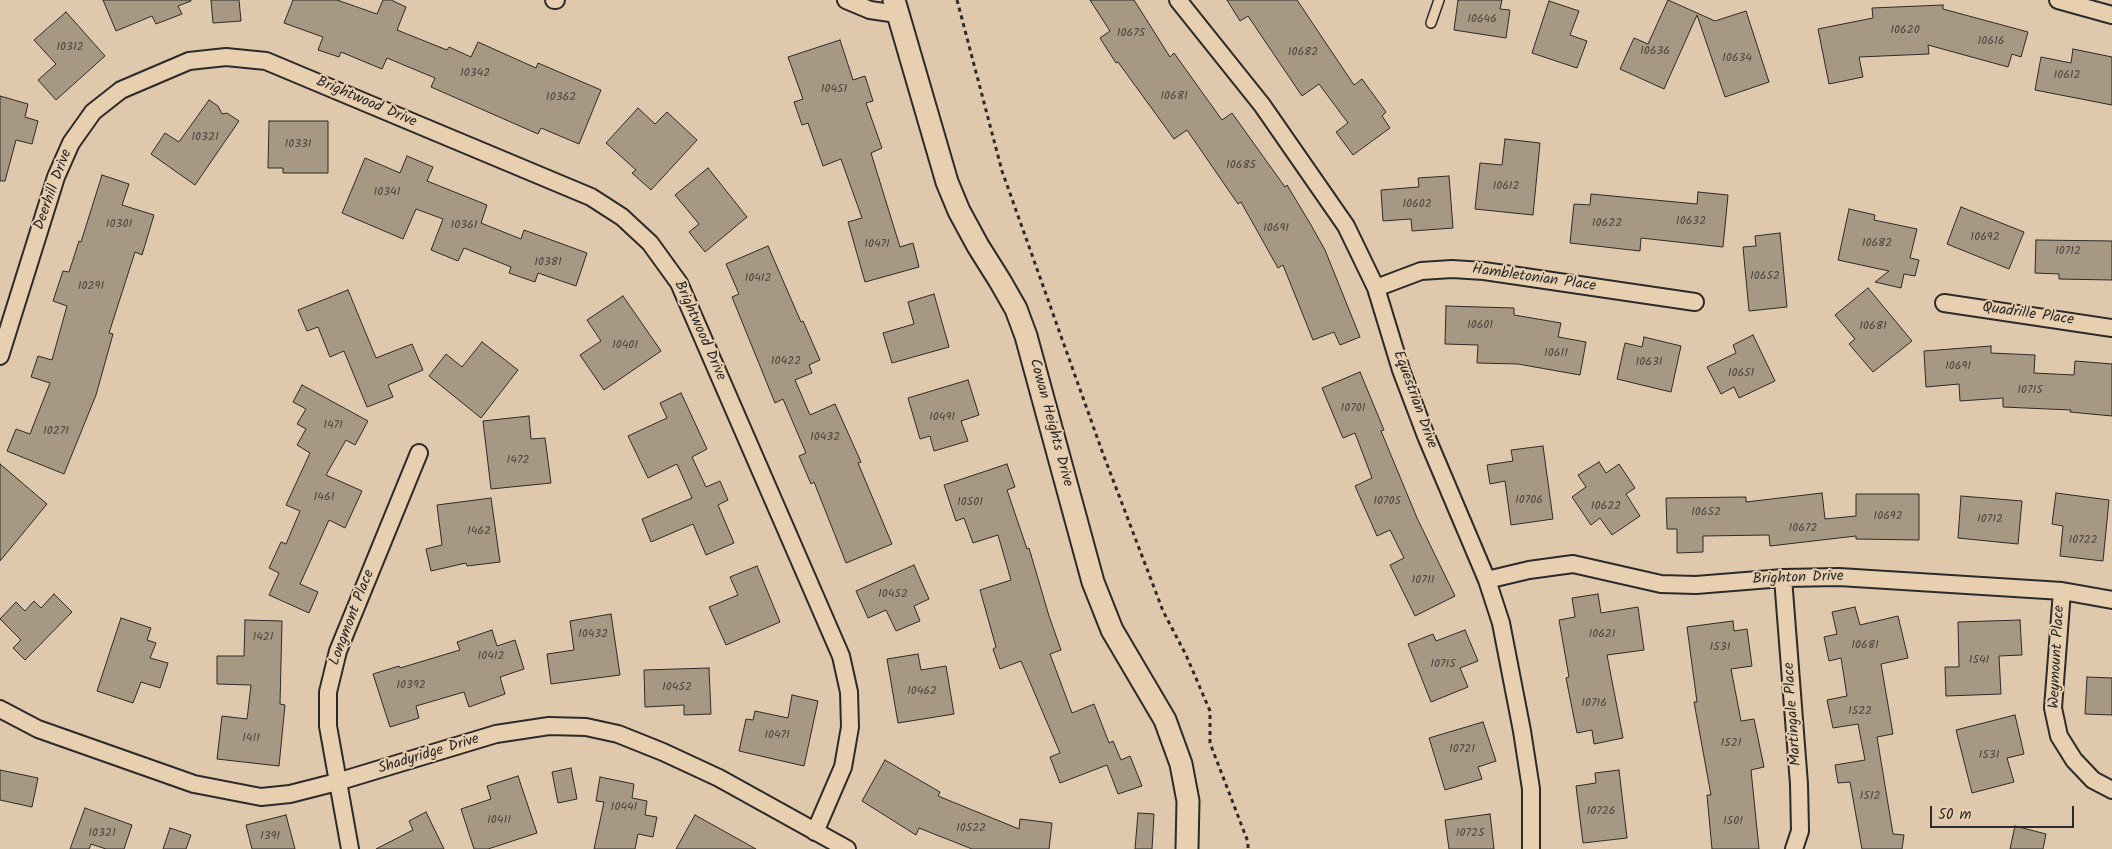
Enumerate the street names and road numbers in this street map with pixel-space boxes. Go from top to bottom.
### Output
street label: Brightwood Drive [313,74,419,132]
street label: Deerhill Drive [31,147,77,233]
street label: Hambletonian Place [1471,261,1597,297]
street label: Brightwood Drive [669,278,729,384]
street label: Quadrille Place [1981,300,2075,330]
street label: Equestrian Drive [1388,349,1440,451]
street label: Cowan Heights Drive [1024,357,1076,489]
street label: Longmont Place [327,568,379,668]
street label: Brighton Drive [1752,568,1844,590]
street label: Weymount Place [2046,605,2070,709]
street label: Martingale Place [1781,661,1807,767]
street label: Shadyridge Drive [376,731,482,779]

